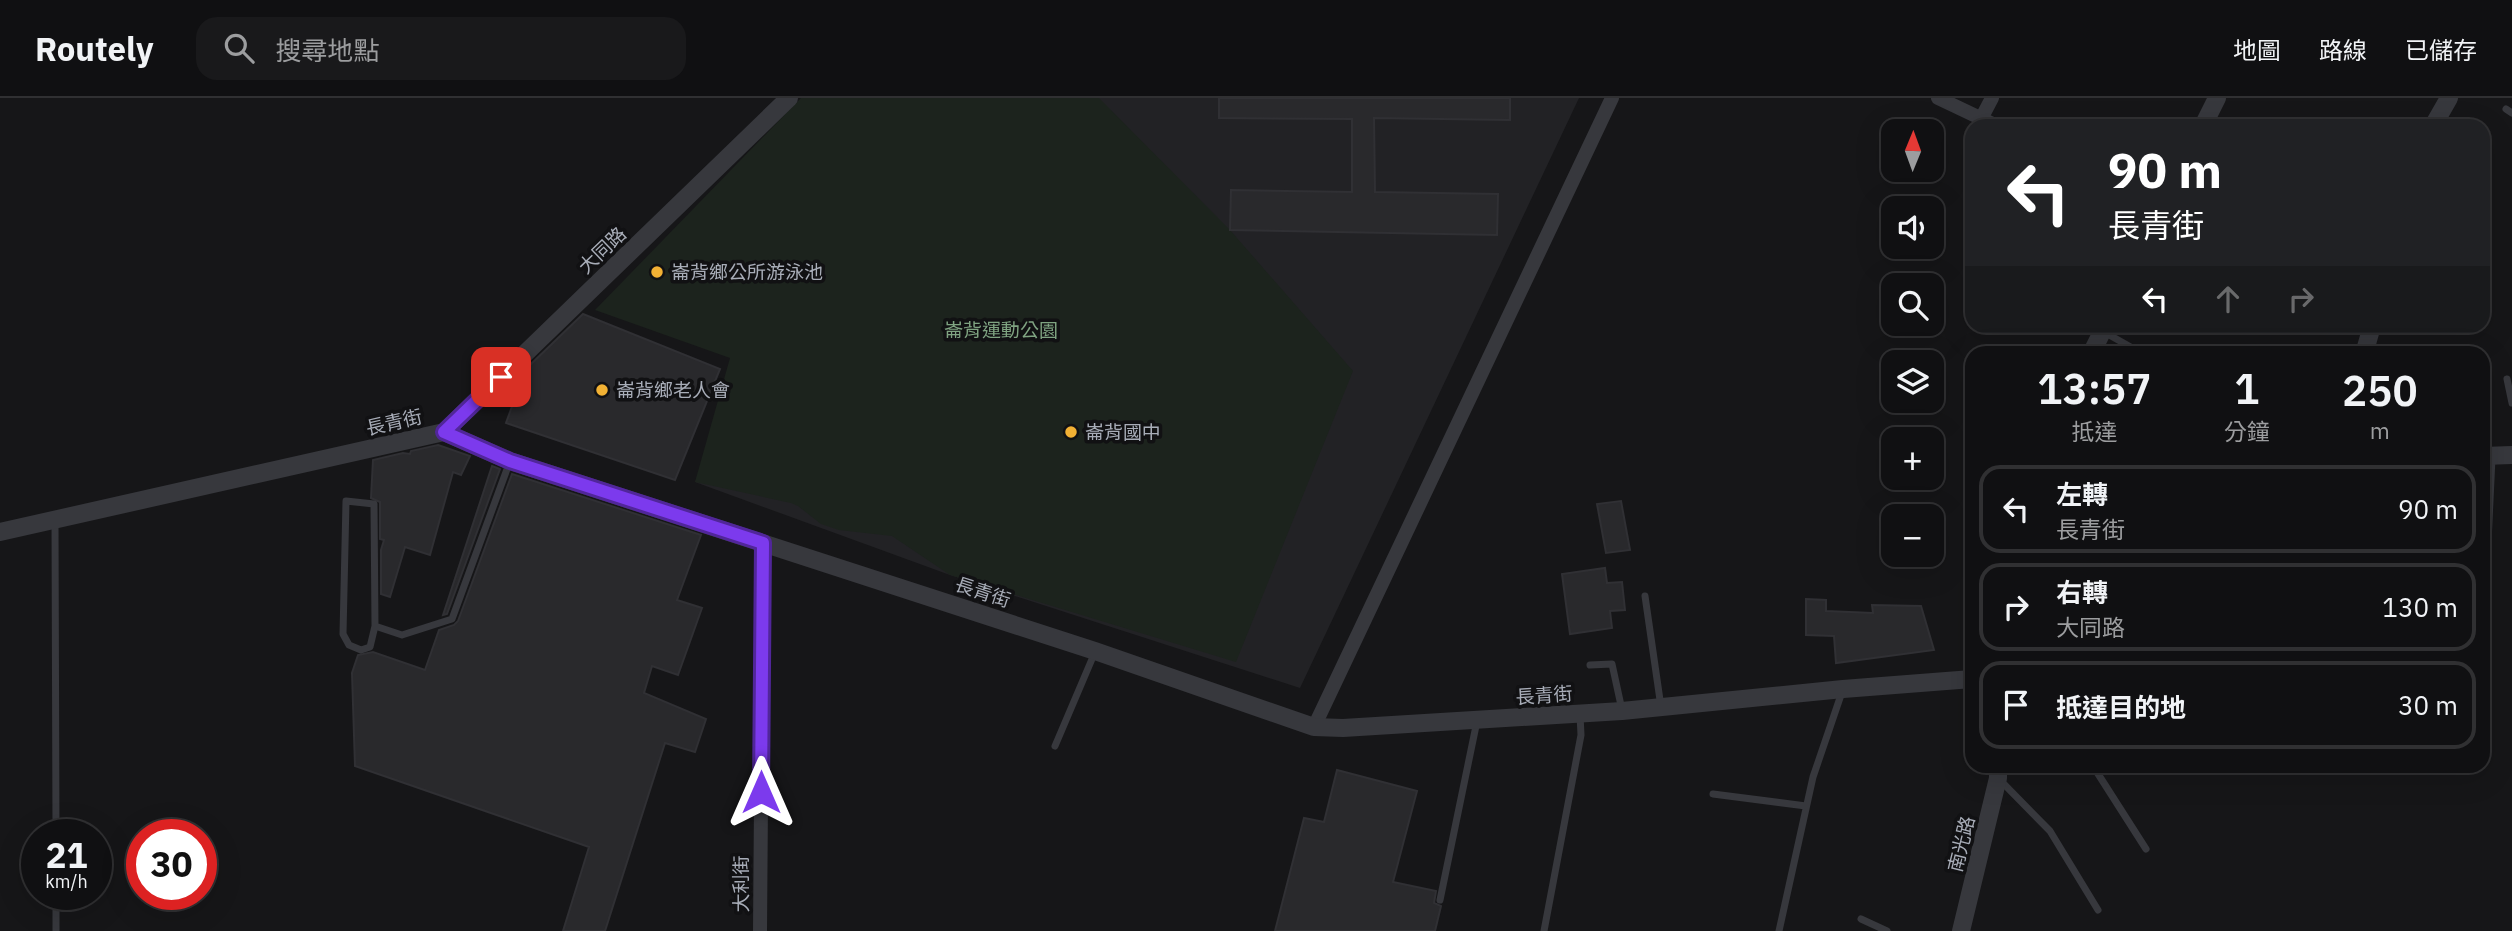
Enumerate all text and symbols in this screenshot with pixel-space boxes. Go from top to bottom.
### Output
search box [196,17,686,80]
text: Routely [35,27,154,70]
icon: search [220,29,258,67]
text: 搜尋地點 [276,33,380,67]
text: 地圖 [2233,34,2281,66]
text: 路線 [2319,34,2367,66]
text: 已儲存 [2405,34,2477,66]
north arrow [1881,119,1944,182]
map controls [1881,119,1944,567]
text: 90 m [2108,138,2222,201]
icon: left [1993,147,2084,238]
button: sound [1881,196,1944,259]
text: 長青街 [2108,204,2204,246]
street label: 大同路 [573,222,631,278]
place label: 崙背鄉公所游泳池 [671,260,823,284]
marker: 崙背鄉公所游泳池 [649,264,665,280]
button: search [1881,273,1944,336]
icon: left [2136,280,2174,318]
icon: ahead [2209,280,2247,318]
icon: right [2282,280,2320,318]
park label: 崙背運動公園 [944,318,1058,342]
pin [471,347,531,407]
button: layers [1881,350,1944,413]
icon: arrive [482,358,520,396]
text: 13:57 [2037,361,2152,416]
text: 1 [2234,361,2259,416]
text: 250 [2342,363,2418,418]
place label: 崙背鄉老人會 [616,378,730,402]
marker: 崙背鄉老人會 [594,382,610,398]
street label: 長青街 [364,404,424,440]
text: m [2370,415,2390,445]
text: 抵達 [2071,416,2117,446]
text: 分鐘 [2224,416,2270,446]
place label: 崙背國中 [1085,420,1161,444]
marker: 崙背國中 [1063,424,1079,440]
button: + [1881,427,1944,490]
text: 左轉 [2056,477,2108,511]
icon: left [1997,490,2035,528]
text: 90 m [2398,492,2458,526]
button: − [1881,504,1944,567]
text: 長青街 [2056,514,2125,544]
street label: 長青街 [952,572,1014,612]
text: 右轉 [2056,575,2108,609]
icon: right [1997,588,2035,626]
text: 130 m [2382,590,2458,624]
text: 大同路 [2056,612,2125,642]
street label: 長青街 [1515,681,1573,709]
icon: arrive [1997,686,2035,724]
text: 30 m [2398,688,2458,722]
text: 抵達目的地 [2056,690,2186,724]
position arrow [724,755,798,829]
street label: 南光路 [1942,813,1980,875]
speed limit sign: 30 [126,819,217,910]
text: 21 [45,832,88,878]
street label: 大利街 [729,855,753,913]
text: km/h [45,870,88,893]

